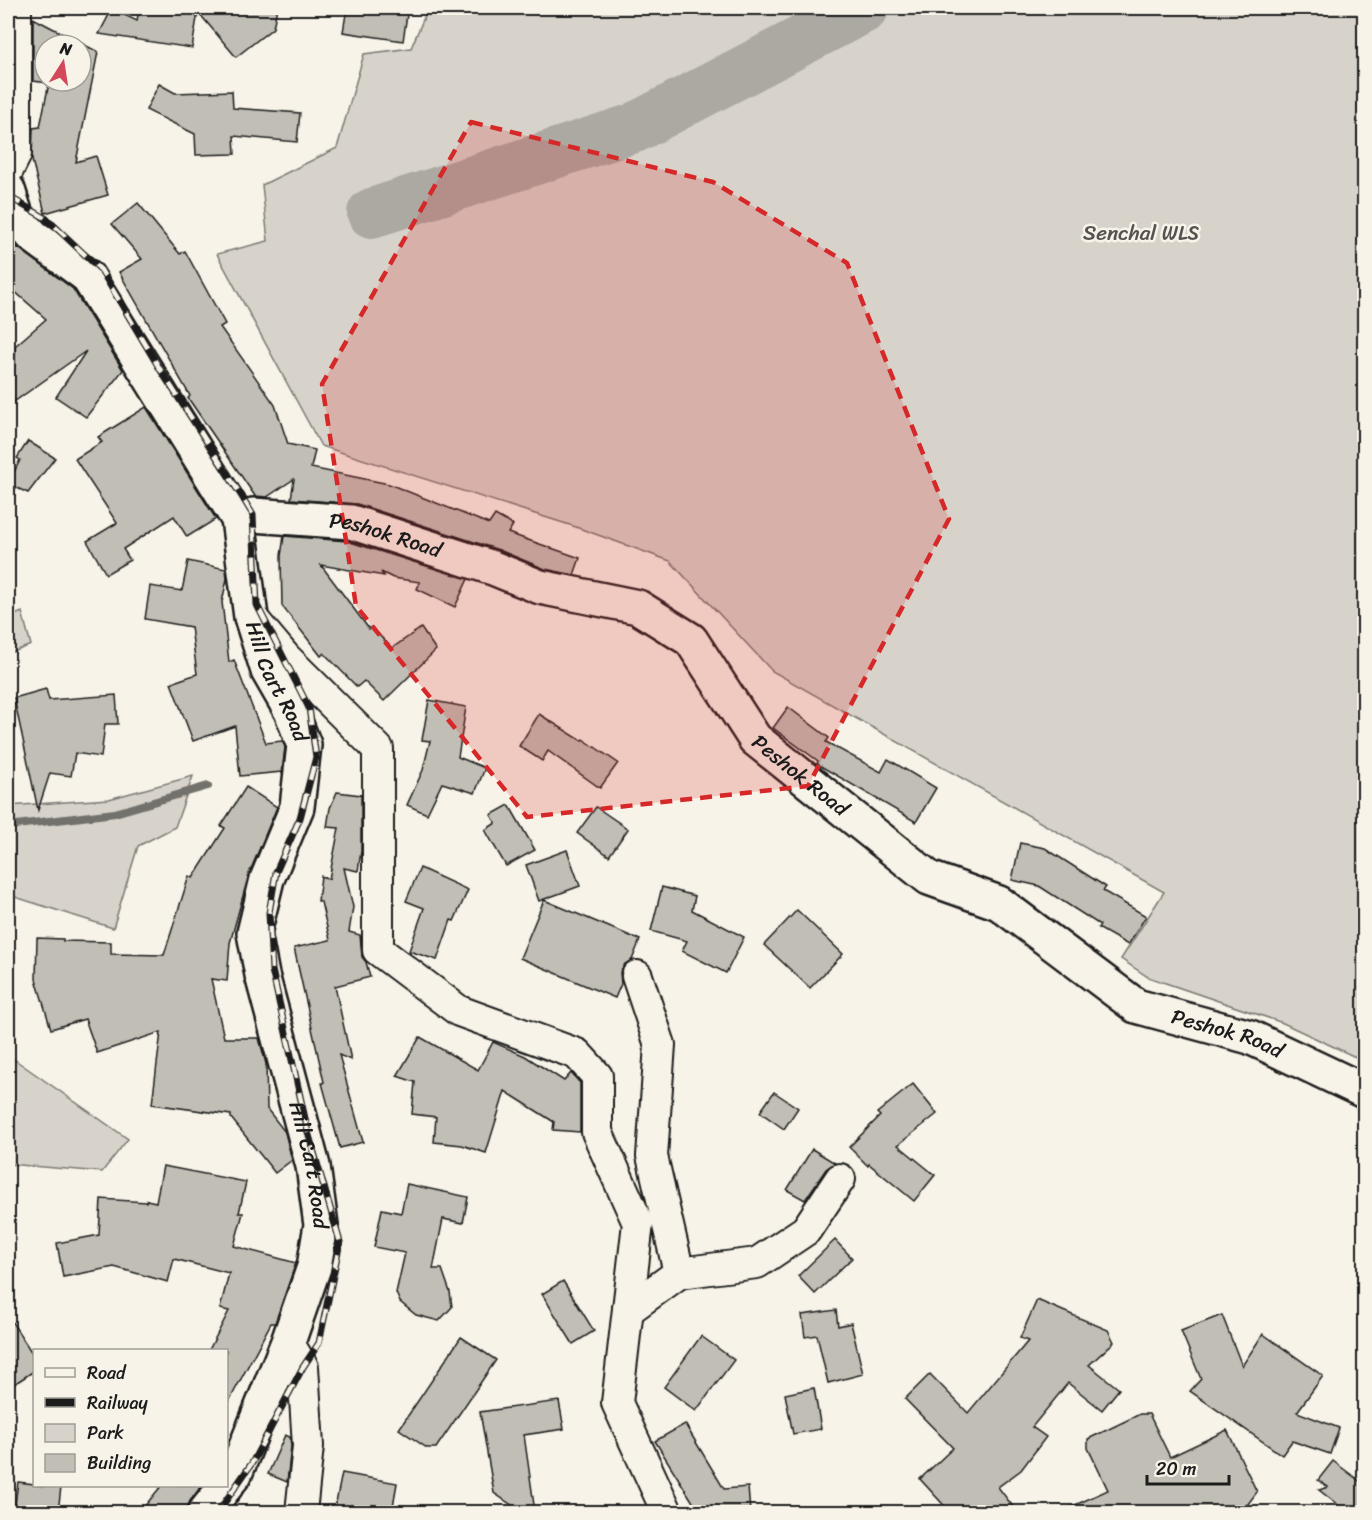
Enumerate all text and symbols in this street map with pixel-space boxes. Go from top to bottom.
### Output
north arrow [33,33,93,93]
text: N [57,33,75,64]
park label: Senchal WLS [1083,214,1199,252]
street label: Peshok Road [328,501,448,570]
street label: Hill Cart Road [234,616,321,749]
street label: Peshok Road [743,724,859,827]
street label: Peshok Road [1167,997,1292,1070]
street label: Hill Cart Road [277,1097,341,1233]
legend [33,1349,228,1487]
text: Road [87,1357,127,1389]
text: Railway [87,1387,149,1419]
text: Park [87,1417,124,1449]
text: Building [87,1447,151,1479]
scale bar [1147,1448,1230,1486]
text: 20 m [1156,1453,1196,1485]

